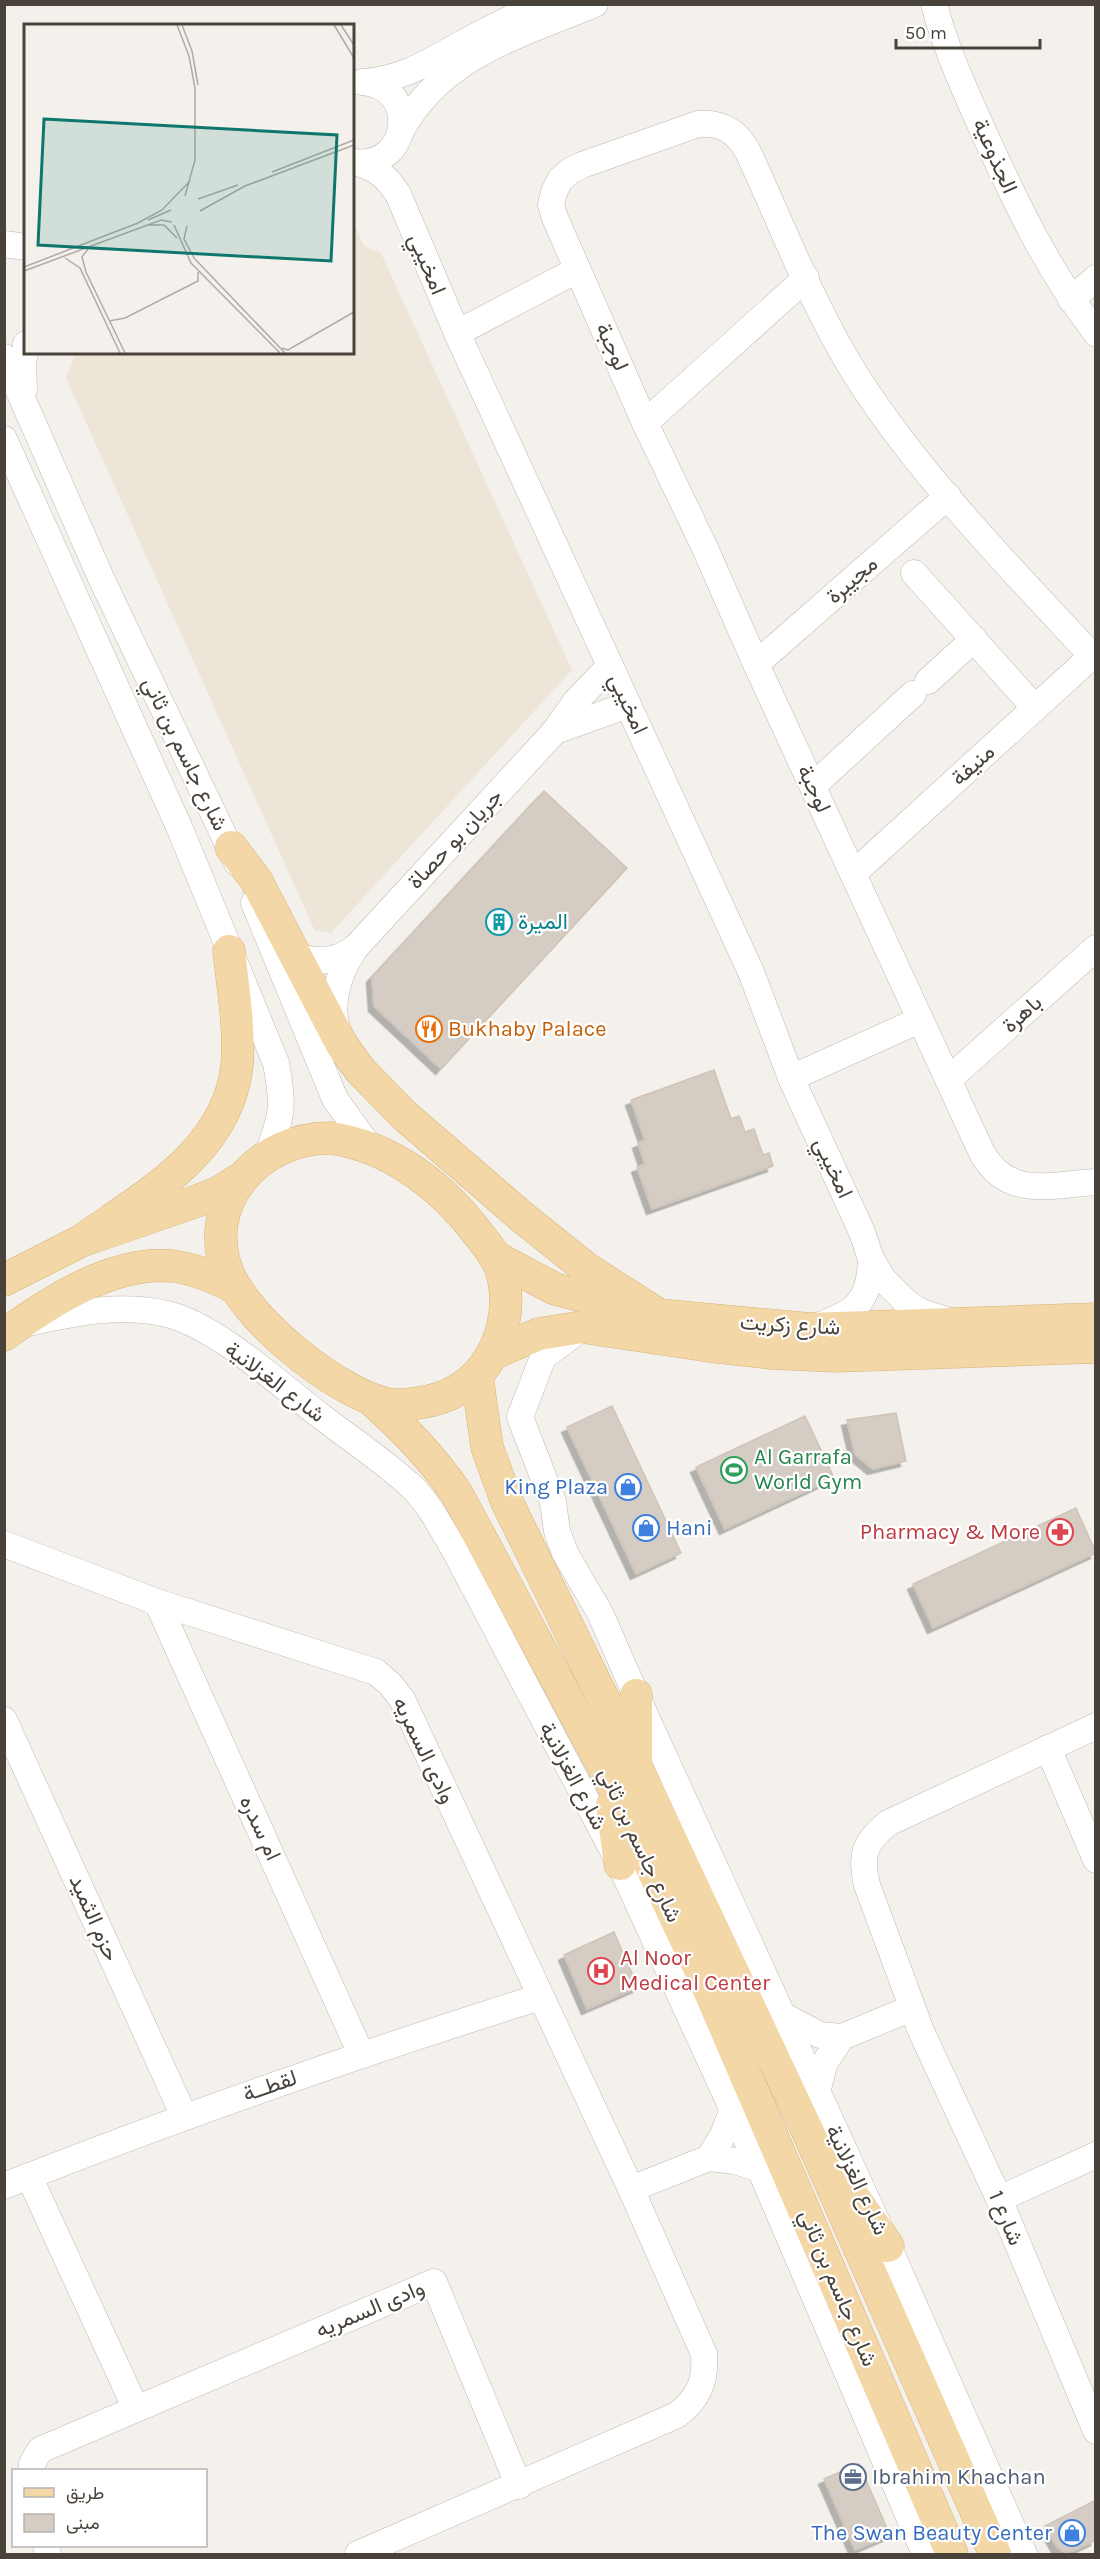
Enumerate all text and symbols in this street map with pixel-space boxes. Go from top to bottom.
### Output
scale bar [896,12,1040,50]
text: 50 m [905,22,947,44]
inset map [24,24,354,354]
street label: الجذوعية [967,115,1023,197]
street label: امخيبي [398,230,451,300]
street label: لوجبة [590,319,634,375]
street label: مجيبرة [821,551,883,609]
street label: امخيبي [598,670,653,741]
street label: شارع جاسم بن ثاني [132,673,233,837]
street label: منيفة [946,739,1000,791]
street label: لوجبة [792,761,836,817]
street label: جريان بو حصاة [402,784,508,894]
building icon: الميرة [484,907,514,937]
place label: الميرة [518,909,568,935]
street label: باهرة [997,989,1047,1039]
restaurant icon: Bukhaby Palace [414,1014,444,1044]
place label: Bukhaby Palace [448,1016,607,1042]
street label: امخيبي [803,1134,858,1205]
street label: شارع زكريت [739,1309,841,1342]
street label: شارع الغزلانية [219,1336,330,1429]
place label: Al Garrafa World Gym [754,1444,862,1495]
sports icon: Al Garrafa World Gym [719,1455,749,1485]
shop icon: King Plaza [613,1472,643,1502]
place label: King Plaza [504,1474,608,1500]
shop icon: Hani [631,1513,661,1543]
place label: Hani [666,1515,713,1541]
pharmacy icon: Pharmacy & More [1045,1517,1075,1547]
place label: Pharmacy & More [860,1519,1040,1545]
street label: وادى السمريه [387,1692,461,1808]
street label: شارع الغزلانية [533,1718,612,1835]
street label: شارع جاسم بن ثاني [588,1764,687,1929]
street label: ام سدره [233,1791,286,1865]
street label: حزم الثميد [63,1871,124,1965]
place label: Al Noor Medical Center [620,1945,770,1996]
hospital icon: Al Noor Medical Center [586,1956,616,1986]
street label: لقطــة [239,2065,301,2107]
street label: شارع الغزلانية [819,2121,894,2240]
street label: شارع 1 [982,2187,1029,2250]
street label: شارع جاسم بن ثاني [789,2206,883,2372]
street label: وادى السمريه [312,2274,428,2344]
office icon: Ibrahim Khachan [838,2462,868,2492]
place label: Ibrahim Khachan [872,2464,1046,2490]
legend [12,2469,207,2547]
text: طريق [66,2482,104,2504]
text: مبنى [66,2512,100,2534]
shop icon: The Swan Beauty Center [1057,2518,1087,2548]
place label: The Swan Beauty Center [812,2520,1052,2546]

